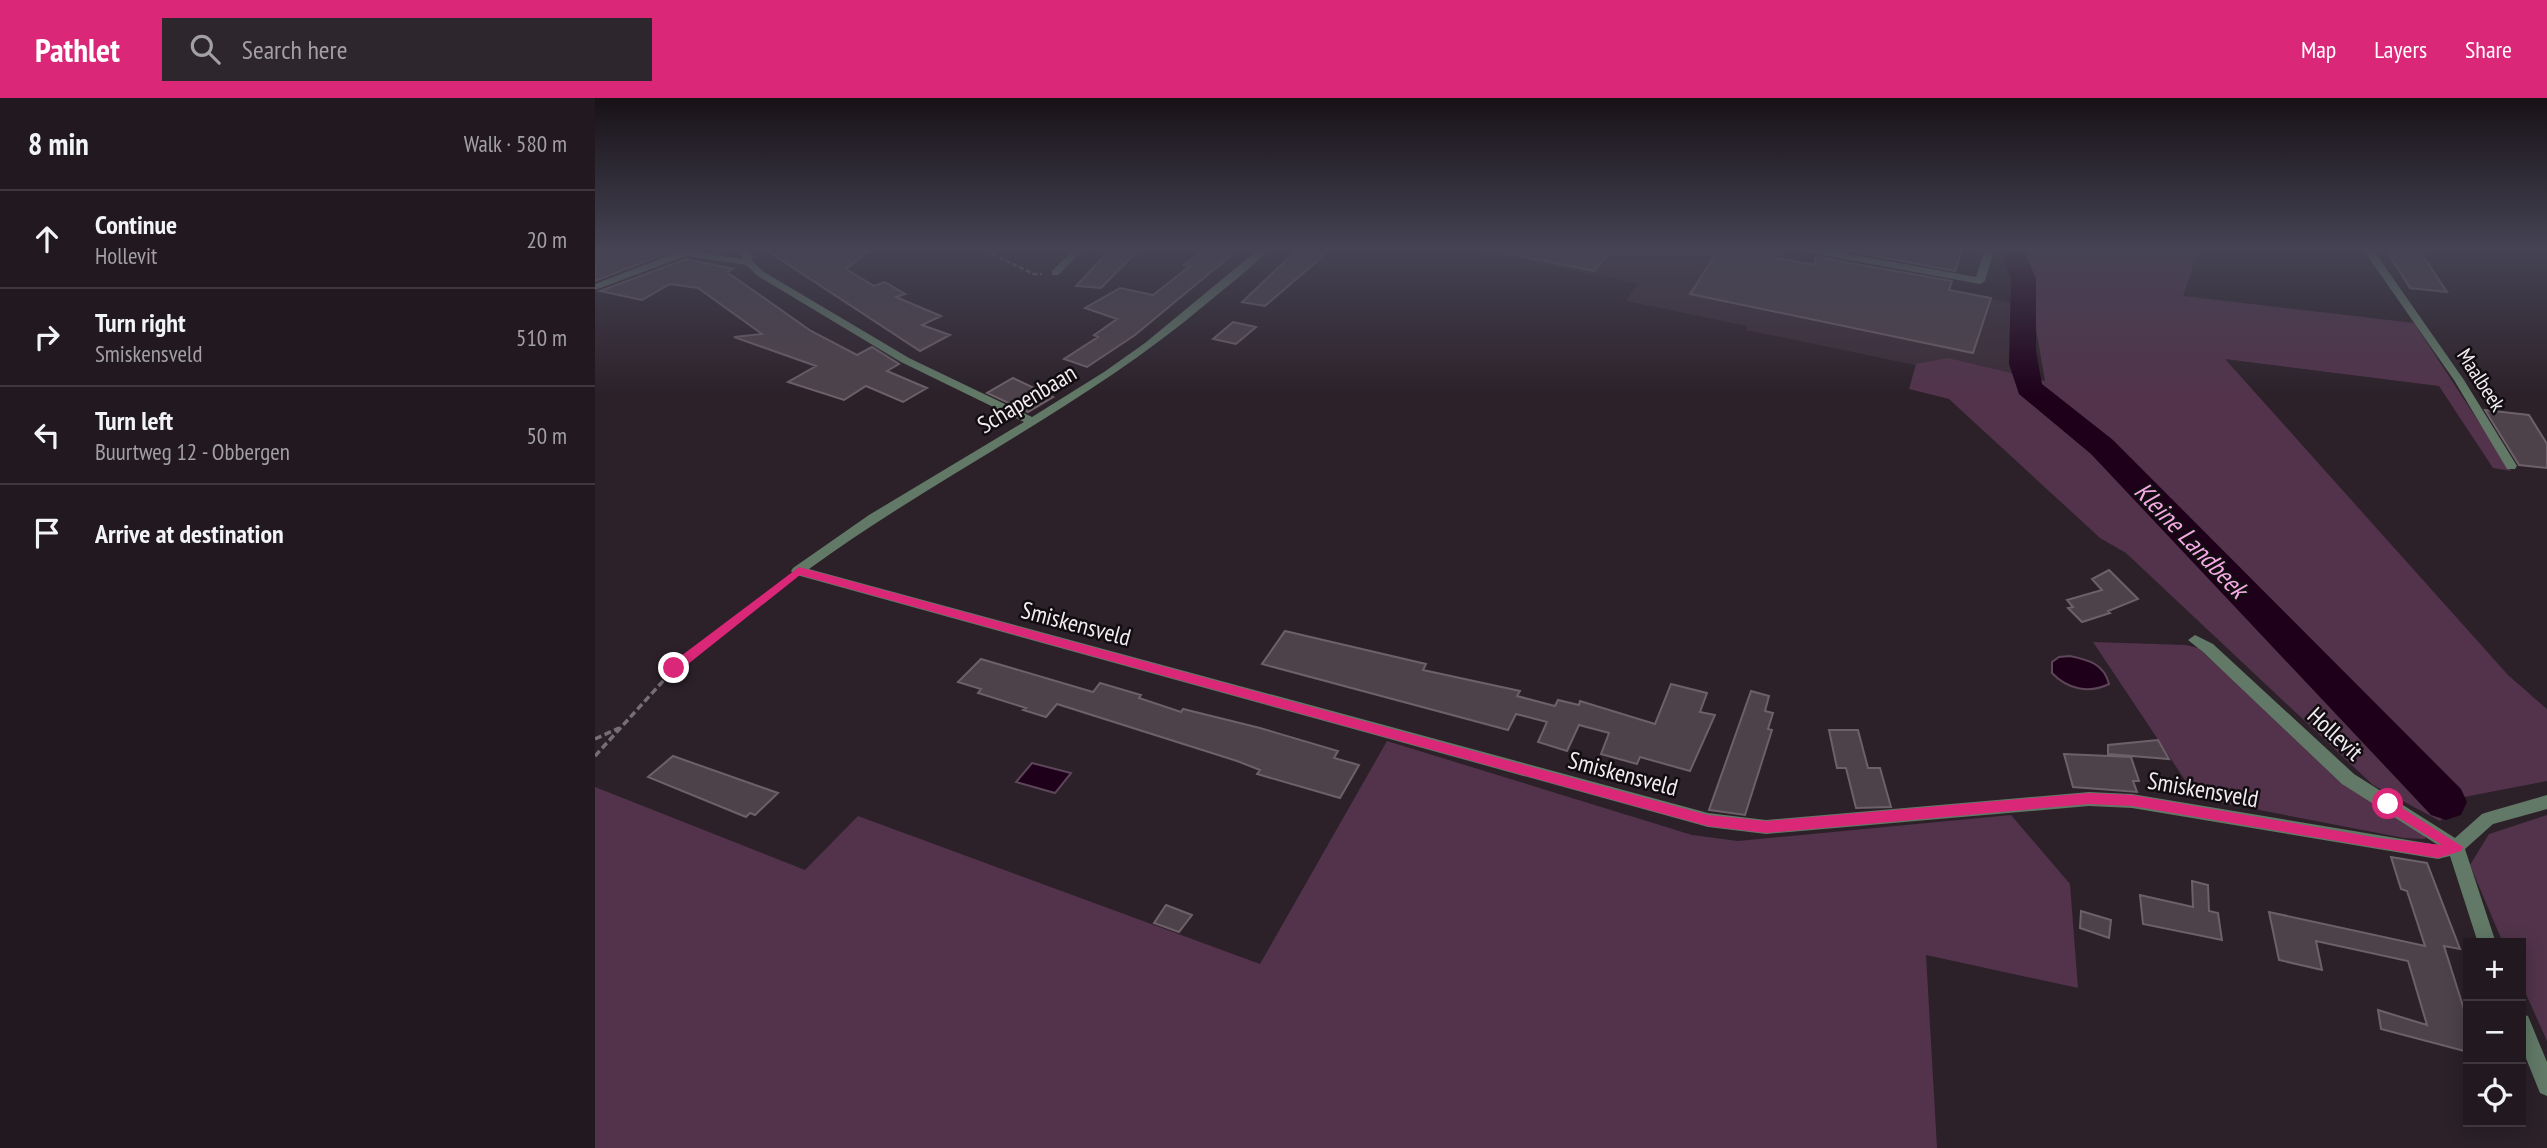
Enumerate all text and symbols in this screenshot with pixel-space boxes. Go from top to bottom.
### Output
search box [162,18,652,81]
text: Pathlet [35,28,120,71]
icon: search [186,30,224,68]
text: Search here [242,33,347,66]
text: Map [2301,34,2336,65]
text: Layers [2374,34,2427,65]
text: Share [2465,34,2512,65]
text: 8 min [28,124,89,163]
text: Walk · 580 m [464,129,567,158]
text: Continue [95,208,177,241]
icon: ahead [28,220,66,258]
text: 20 m [526,225,567,254]
text: Hollevit [95,241,157,270]
text: Turn right [95,306,186,339]
icon: right [28,318,66,356]
text: 510 m [516,323,567,352]
text: Smiskensveld [95,339,202,368]
street label: Maalbeek [2451,343,2512,416]
street label: Schapenbaan [972,357,1082,440]
text: Turn left [95,404,173,437]
icon: left [28,416,66,454]
text: 50 m [526,421,567,450]
text: Buurtweg 12 - Obbergen [95,437,290,466]
water label: Kleine Landbeek [2128,475,2257,607]
icon: arrive [28,514,66,552]
text: Arrive at destination [95,517,284,550]
street label: Smiskensveld [1018,594,1134,653]
route end [658,652,689,683]
street label: Hollevit [2301,700,2370,767]
street label: Smiskensveld [1565,744,1681,803]
street label: Smiskensveld [2145,765,2261,815]
route start [2372,788,2403,819]
map controls [2463,938,2526,1127]
button: + [2463,938,2526,1001]
button: − [2463,1001,2526,1064]
button: locate [2463,1064,2526,1127]

